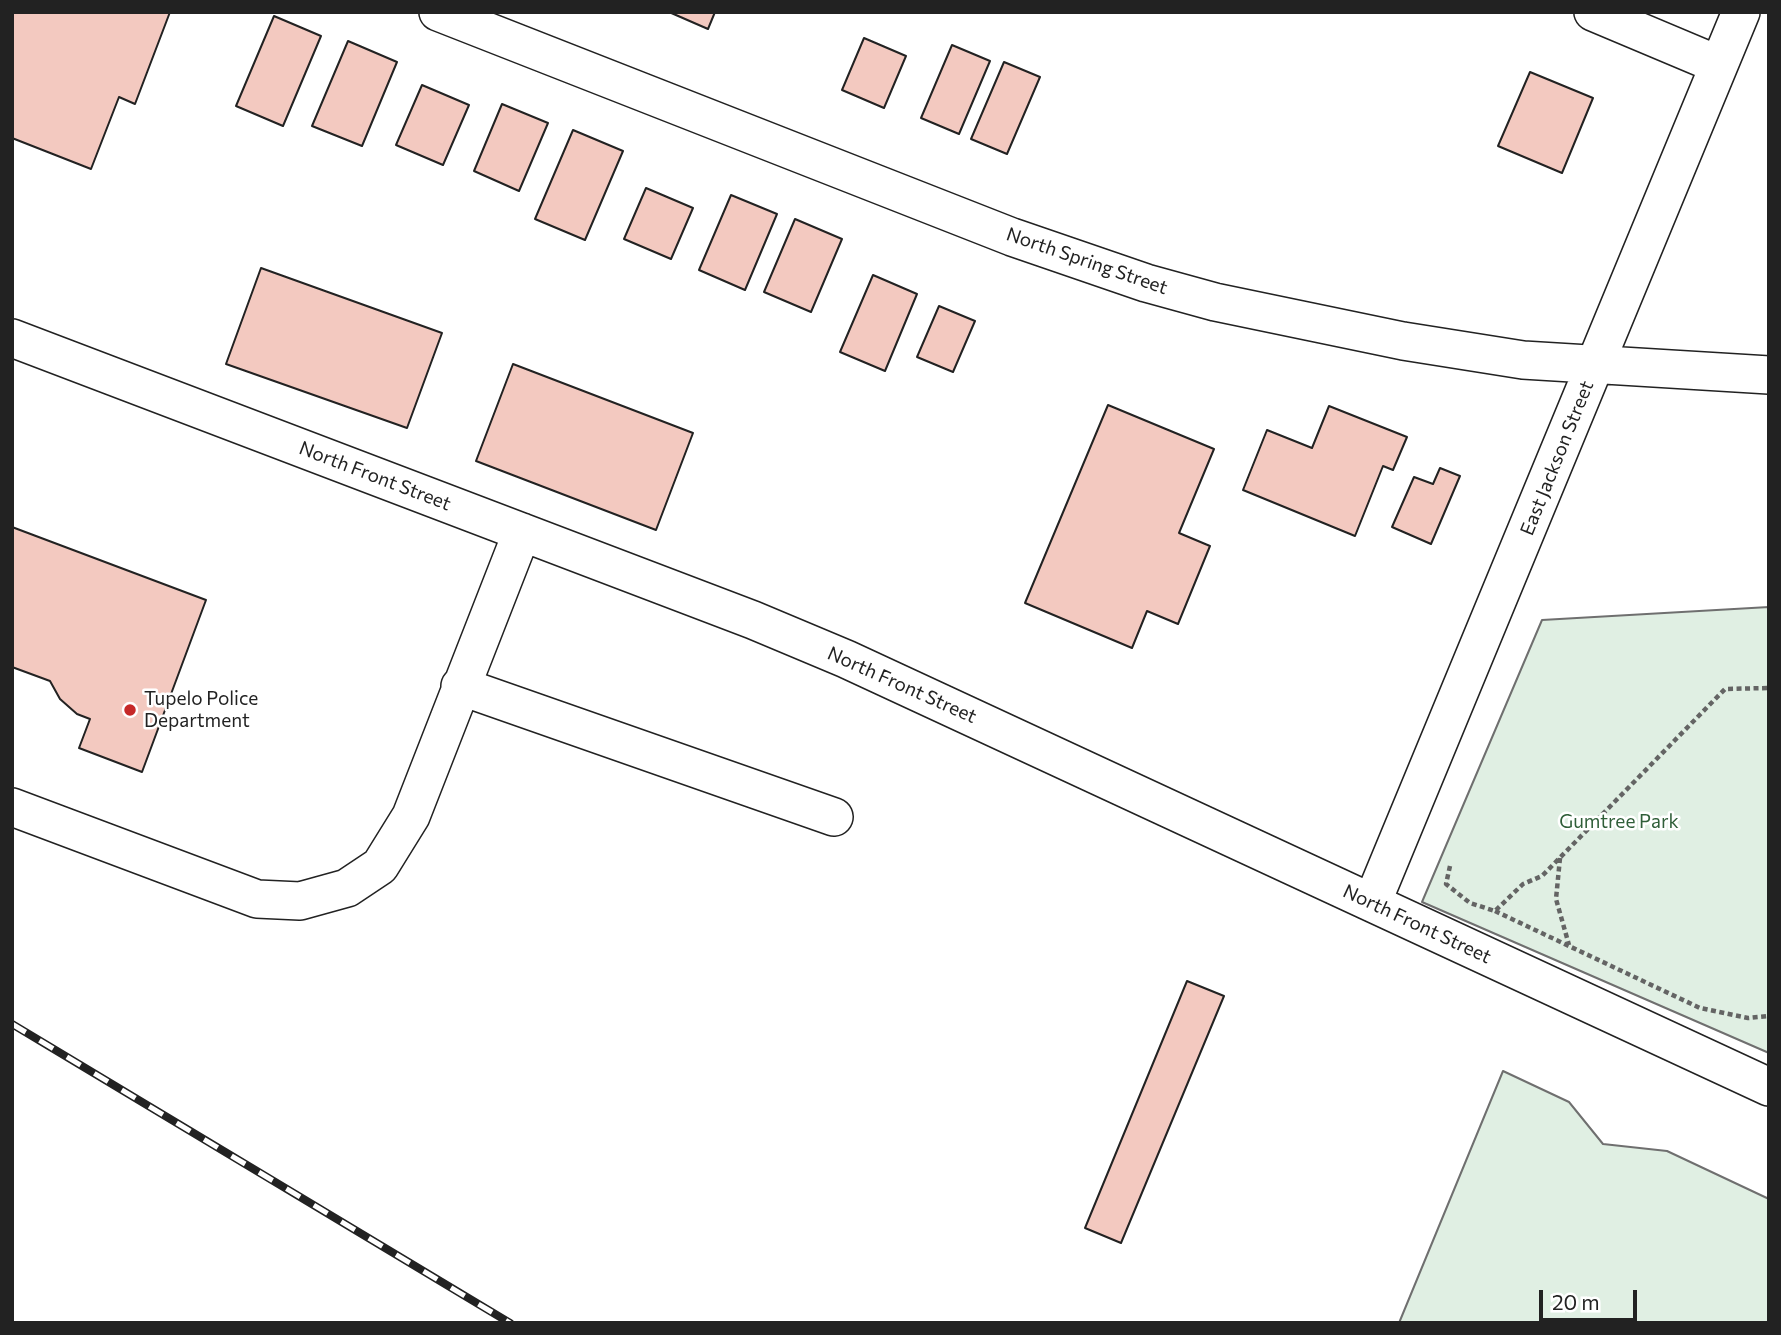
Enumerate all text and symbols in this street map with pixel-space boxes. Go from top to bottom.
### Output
street label: North Spring Street [1003,223,1171,299]
street label: East Jackson Street [1516,377,1598,539]
street label: North Front Street [296,437,454,515]
street label: North Front Street [824,642,980,728]
place label: Tupelo Police Department [144,688,258,732]
marker: Tupelo Police Department [122,702,138,718]
park label: Gumtree Park [1559,811,1679,833]
street label: North Front Street [1339,880,1495,968]
scale bar [1543,1276,1641,1320]
text: 20 m [1552,1289,1600,1314]

